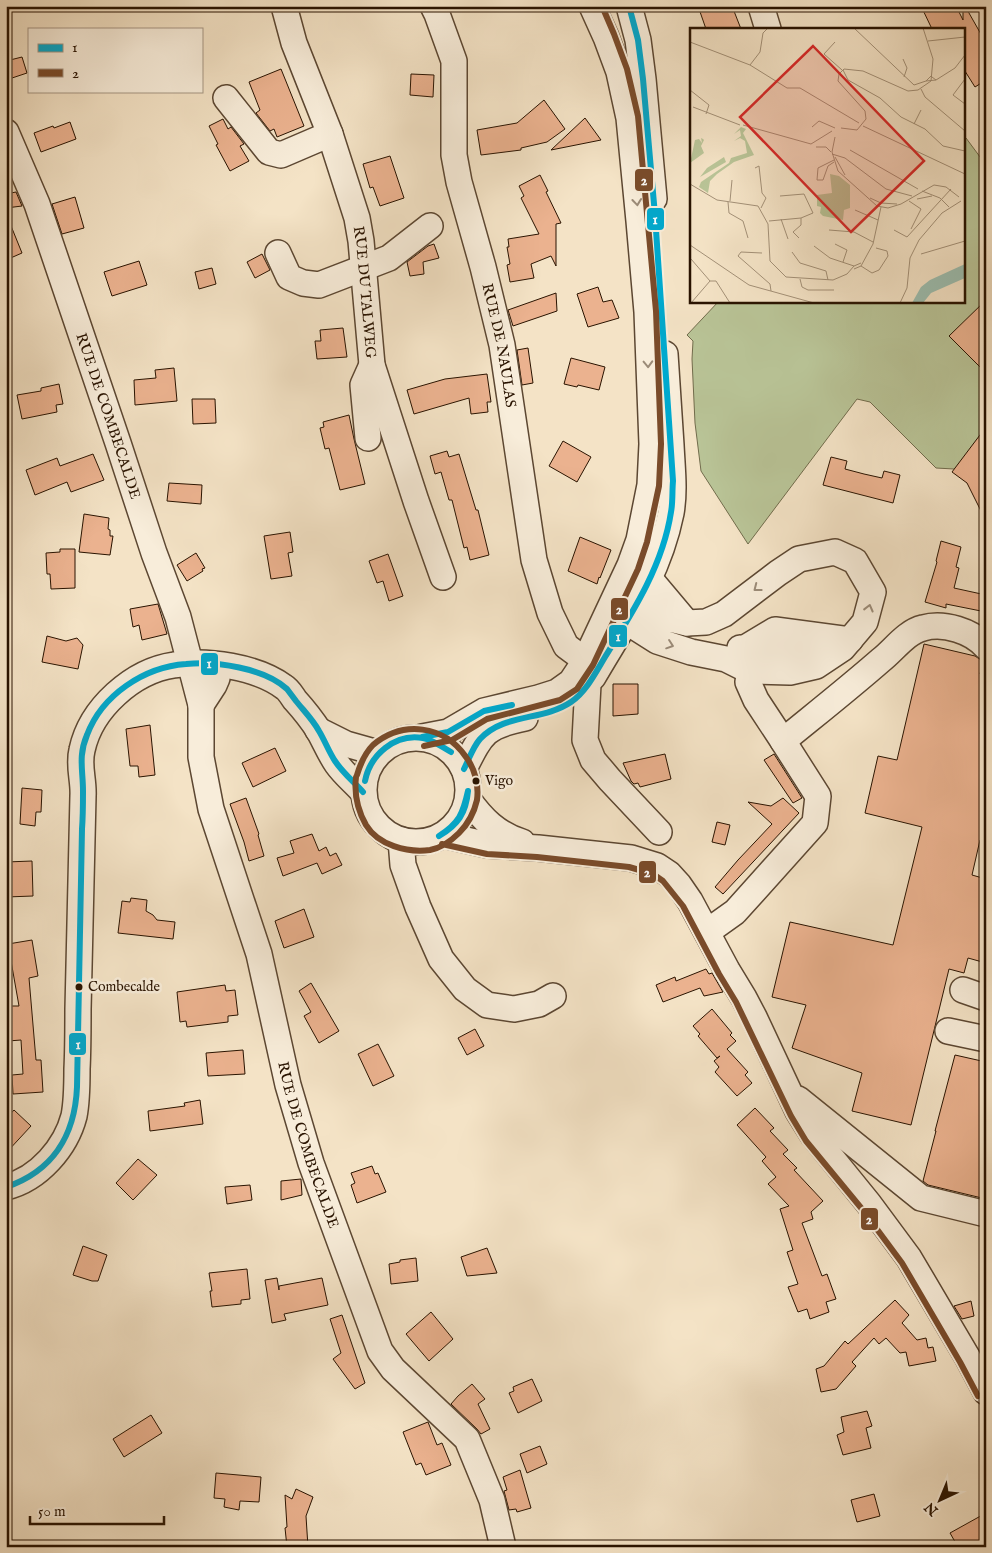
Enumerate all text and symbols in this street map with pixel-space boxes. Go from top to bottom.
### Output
legend [28,28,202,92]
inset map [690,28,964,302]
text: 1 [72,38,78,57]
text: 2 [72,64,79,83]
line badge: 2 [634,168,654,192]
text: 2 [641,172,648,190]
one-way arrow [631,198,642,206]
line badge: 1 [646,207,665,231]
text: 1 [652,211,658,229]
street label: RUE DU TALWEG [349,224,381,359]
street label: RUE DE NAULAS [478,281,521,409]
street label: RUE DE COMBECALDE [72,330,145,501]
one-way arrow [643,360,654,368]
one-way arrow [754,583,763,591]
line badge: 2 [610,597,629,621]
text: 2 [616,601,623,619]
one-way arrow [863,604,874,613]
line badge: 1 [608,624,628,648]
text: 1 [615,628,621,646]
one-way arrow [665,639,673,649]
line badge: 1 [200,652,219,676]
text: 1 [206,655,212,673]
place label: Vigo [484,772,513,790]
marker: Vigo [471,776,481,786]
line badge: 2 [638,860,657,884]
text: 2 [644,864,651,882]
place label: Combecalde [88,978,161,996]
marker: Combecalde [74,982,84,992]
line badge: 1 [68,1032,87,1056]
text: 1 [75,1036,81,1054]
street label: RUE DE COMBECALDE [274,1060,344,1231]
line badge: 2 [860,1207,879,1231]
text: 2 [866,1211,873,1229]
north arrow [914,1476,964,1526]
scale bar [30,1493,164,1525]
text: N [921,1498,943,1520]
text: 50 m [38,1502,66,1521]

